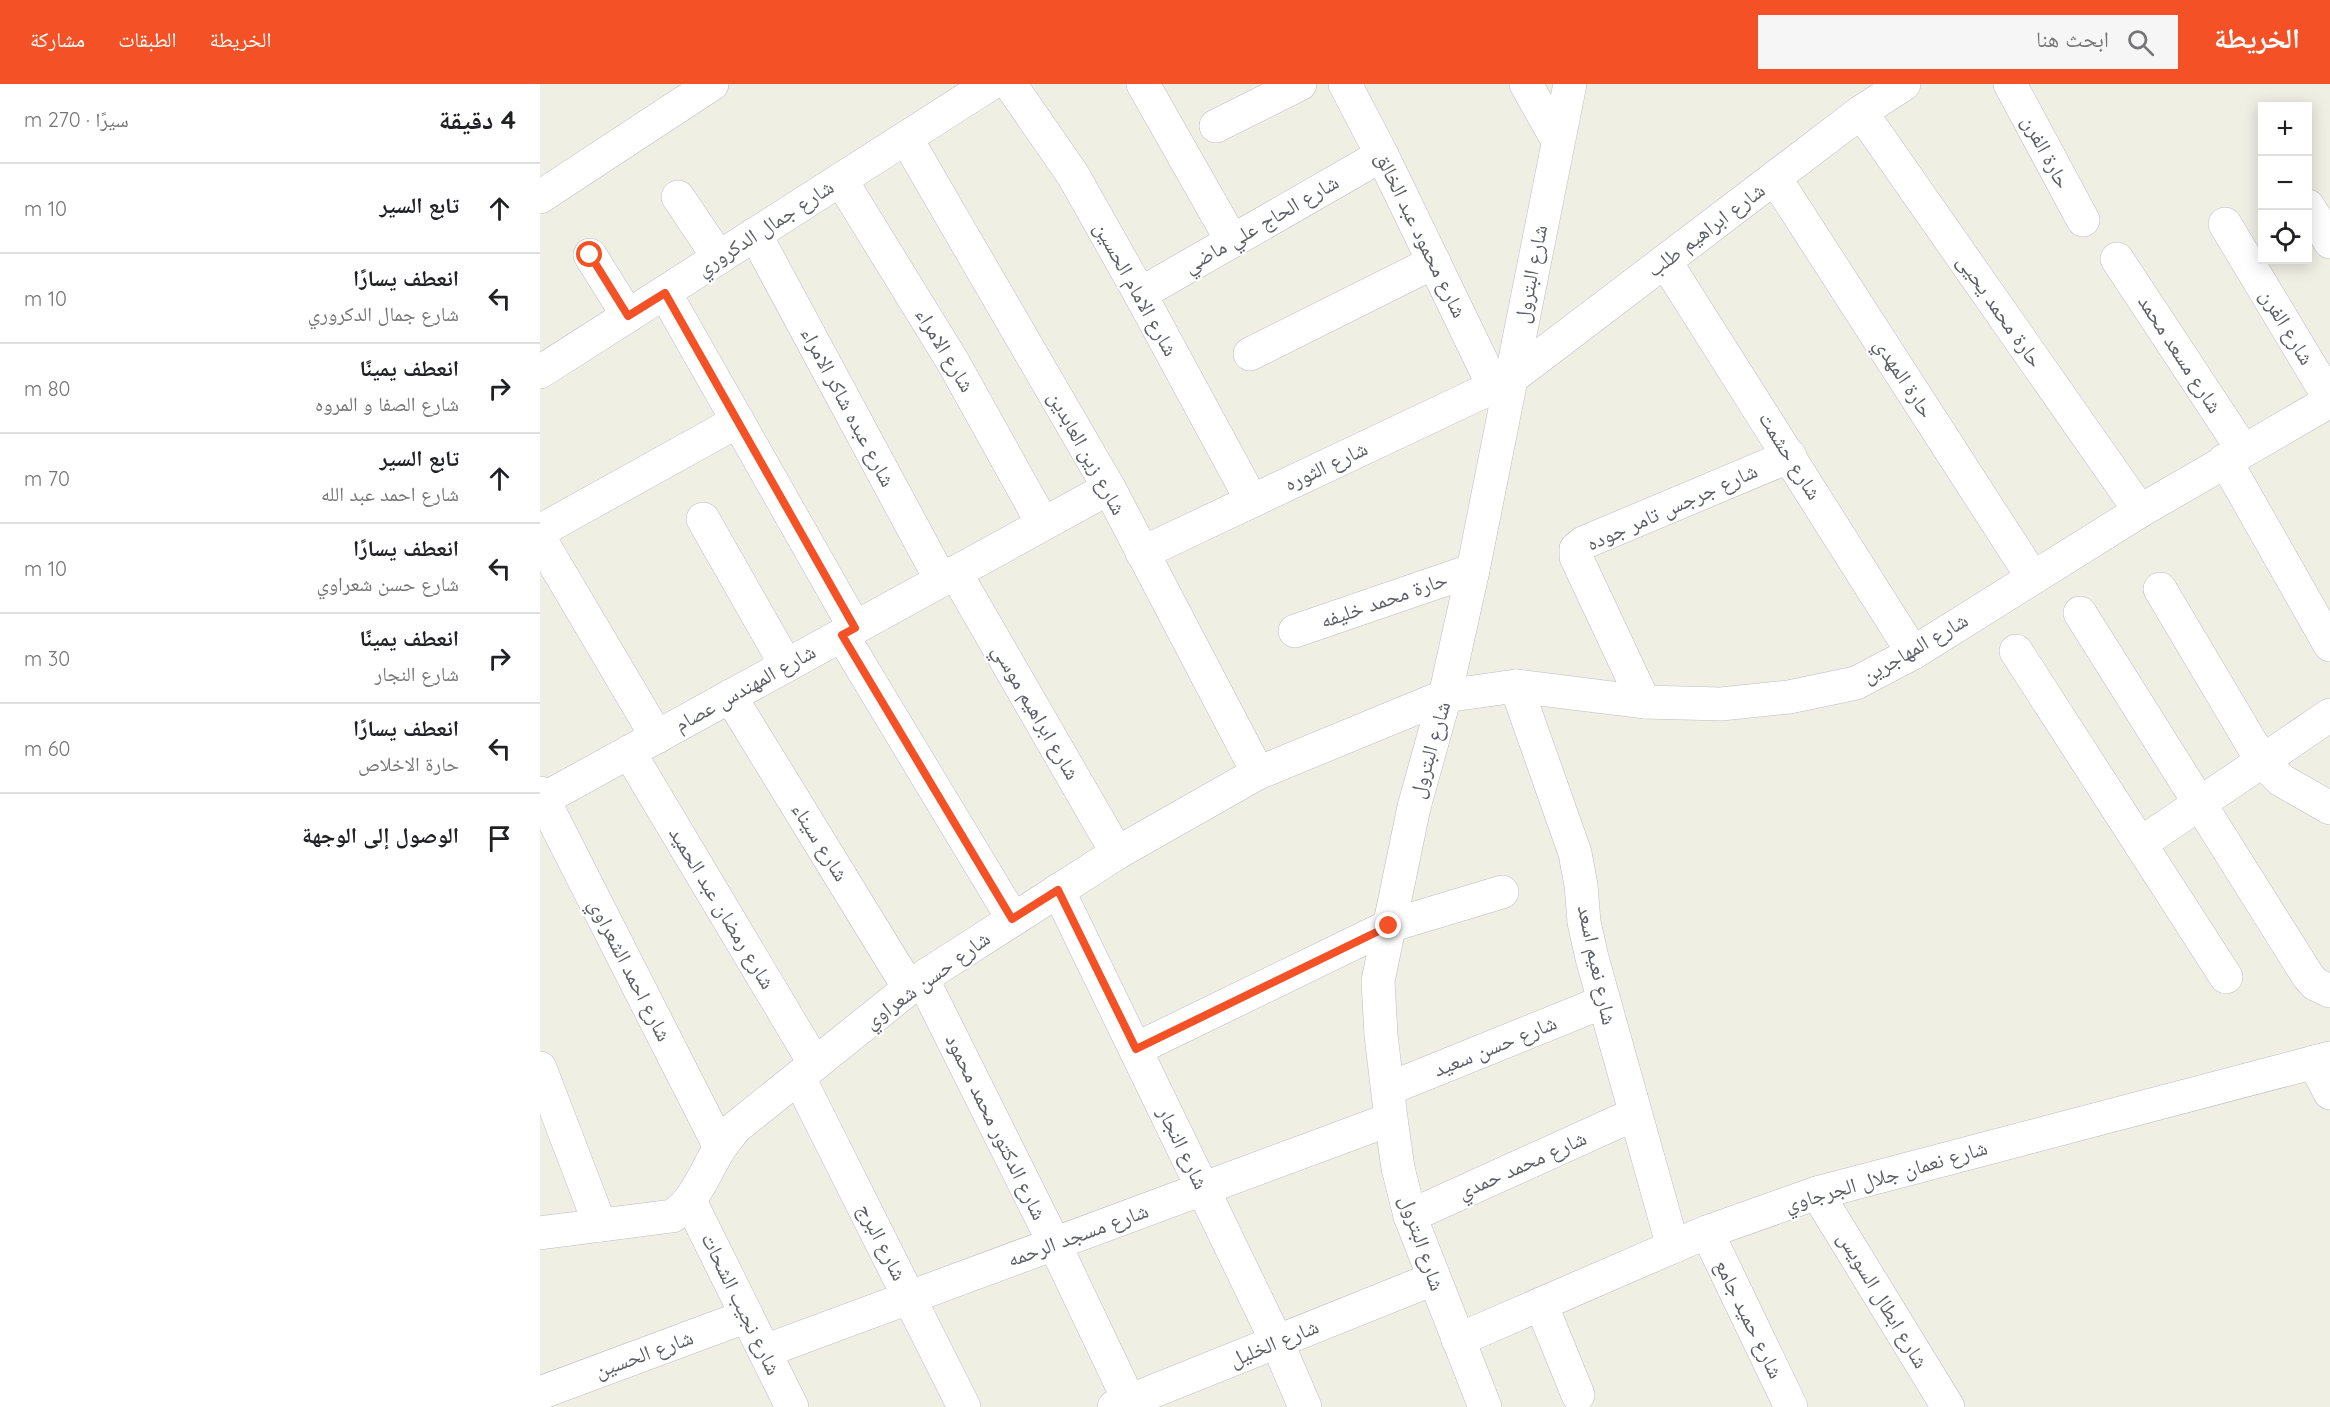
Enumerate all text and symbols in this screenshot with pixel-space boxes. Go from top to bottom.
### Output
search box [1758,15,2178,69]
text: الخريطة [2214,20,2300,55]
text: ابحث هنا [2036,25,2109,53]
text: مشاركة [30,26,85,52]
text: الطبقات [118,26,177,52]
text: الخريطة [210,26,271,52]
icon: search [2124,26,2157,59]
map controls [2258,102,2312,264]
button: + [2258,102,2312,156]
text: 4 دقيقة [439,103,516,136]
text: سيرًا · 270 m [24,107,129,132]
street label: حارة الفرن [2017,110,2077,193]
street label: شارع محمود عبد الخالق [1370,147,1473,322]
button: − [2258,156,2312,210]
street label: شارع الحاج علي ماضي [1178,168,1345,282]
street label: شارع جمال الدكروري [691,173,840,285]
street label: شارع ابراهيم طلب [1641,176,1771,284]
text: تابع السير [379,191,459,219]
icon: ahead [483,192,516,225]
text: 10 m [24,196,67,221]
button: locate [2258,210,2312,264]
street label: شارع الامام الحسين [1087,217,1185,361]
street label: شارع البترول [1508,222,1553,325]
route start [576,241,602,267]
street label: حارة محمد يحيى [1951,249,2049,373]
text: انعطف يسارًا [353,264,459,292]
icon: left [483,282,516,315]
street label: شارع الفرن [2254,284,2321,370]
text: 10 m [24,286,67,311]
street label: شارع مسعد محمد [2132,289,2229,418]
text: شارع جمال الدكروري [308,301,459,326]
street label: شارع الامراء [910,303,981,397]
street label: شارع عبده شاكر الامراء [795,322,902,491]
street label: حارة المهدي [1866,333,1940,425]
text: انعطف يمينًا [360,354,459,382]
icon: right [483,372,516,405]
text: 80 m [24,376,70,401]
street label: شارع زين العابدين [1042,386,1133,520]
text: شارع الصفا و المروه [315,391,459,416]
street label: شارع حشمت [1753,407,1828,505]
street label: شارع الثوره [1280,434,1372,497]
text: تابع السير [379,444,459,472]
street label: شارع جرجس تامر جوده [1582,457,1762,556]
icon: ahead [483,462,516,495]
text: 70 m [24,466,70,491]
text: شارع احمد عبد الله [321,481,459,506]
text: انعطف يسارًا [353,534,459,562]
icon: left [483,552,516,585]
text: 10 m [24,556,67,581]
street label: حارة محمد خليفه [1317,565,1451,633]
text: شارع حسن شعراوي [316,571,459,596]
street label: شارع المهاجرين [1857,606,1973,689]
text: انعطف يمينًا [360,624,459,652]
street label: شارع المهندس عصام [669,638,821,738]
street label: شارع ابراهيم موسي [984,639,1086,786]
icon: right [483,642,516,675]
text: 30 m [24,646,70,671]
text: شارع النجار [375,661,459,686]
street label: شارع البترول [1403,698,1456,801]
text: انعطف يسارًا [353,714,459,742]
icon: left [483,732,516,765]
text: 60 m [24,736,70,761]
text: حارة الاخلاص [358,751,459,776]
street label: شارع سيناء [786,797,855,886]
text: الوصول إلى الوجهة [302,821,459,849]
street label: شارع رمضان عبد الحميد [663,821,782,994]
icon: arrive [483,822,516,855]
street label: شارع احمد الشعراوي [580,894,678,1047]
street label: شارع نعيم اسعد [1571,902,1623,1028]
route end [1375,912,1401,938]
street label: شارع حسن شعراوي [858,925,997,1037]
street label: شارع حسن سعيد [1429,1008,1561,1083]
street label: شارع الدكتور محمد محمود [940,1029,1053,1224]
street label: شارع النجار [1151,1101,1215,1194]
street label: شارع محمد حمدي [1453,1124,1592,1208]
street label: شارع نعمان جلال الجرجاوي [1781,1134,1991,1221]
street label: شارع البترول [1393,1191,1451,1294]
street label: شارع مسجد الرحمه [1004,1196,1152,1273]
street label: شارع البرج [852,1199,913,1285]
street label: شارع ابطال السويس [1832,1226,1935,1373]
street label: شارع نجيب الشحات [695,1228,788,1379]
street label: شارع حميد جامع [1709,1255,1790,1383]
street label: شارع الخليل [1225,1312,1323,1373]
street label: شارع الحسين [591,1323,697,1384]

